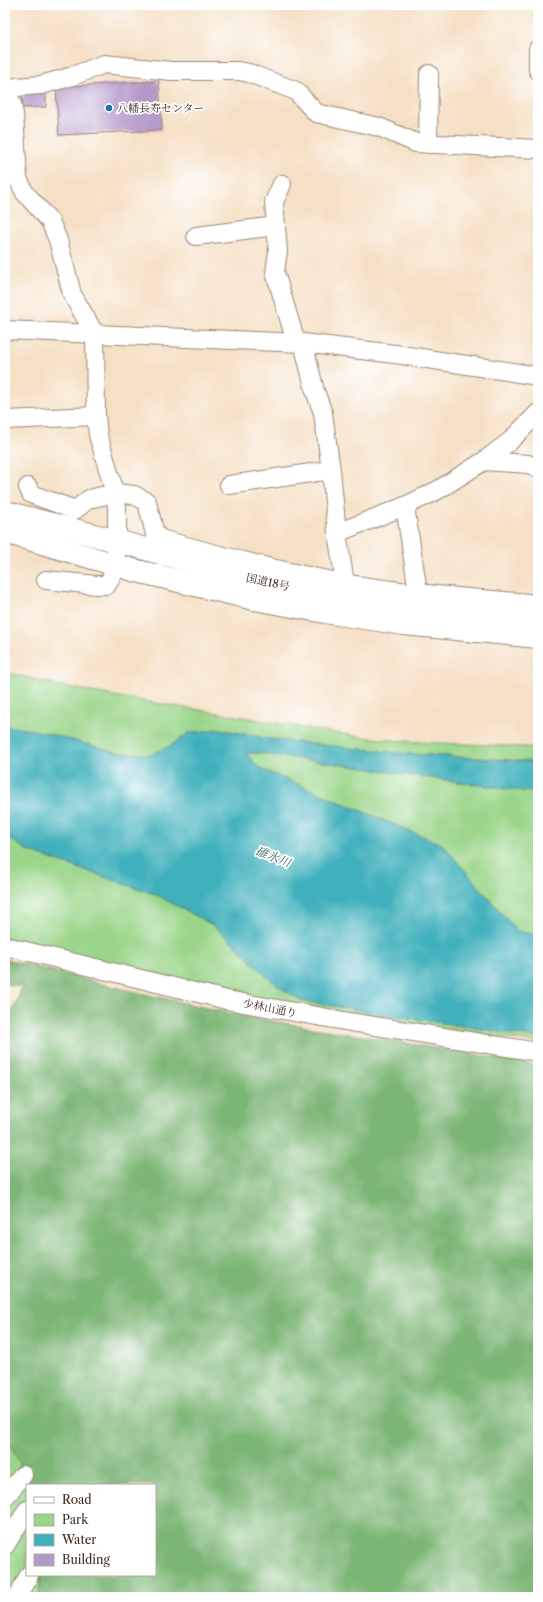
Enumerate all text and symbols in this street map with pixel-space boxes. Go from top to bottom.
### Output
place label: 八幡長寿センター [117,101,205,115]
marker: 八幡長寿センター [104,103,114,113]
street label: 国道18号 [245,571,291,593]
water label: 碓氷川 [254,843,295,871]
street label: 少林山通り [242,996,298,1020]
legend [26,1484,156,1576]
text: Road [62,1492,92,1507]
text: Park [62,1512,89,1527]
text: Water [61,1532,96,1547]
text: Building [62,1552,110,1567]

